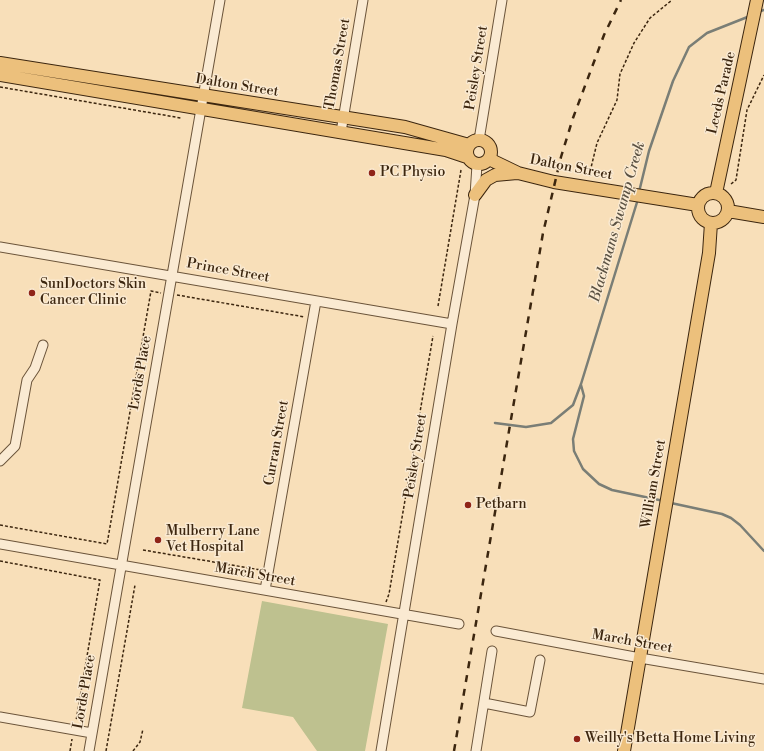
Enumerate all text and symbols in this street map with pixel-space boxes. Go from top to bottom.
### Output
street label: Thomas Street [322,17,354,111]
street label: Peisley Street [462,25,492,111]
street label: Leeds Parade [704,50,740,136]
street label: Dalton Street [194,71,280,101]
water label: Blackmans Swamp Creek [586,140,650,304]
street label: Dalton Street [528,152,614,184]
place label: PC Physio [380,165,445,181]
marker: PC Physio [367,168,377,178]
street label: Prince Street [185,255,271,287]
place label: SunDoctors Skin Cancer Clinic [40,277,146,310]
marker: SunDoctors Skin Cancer Clinic [27,288,37,298]
street label: Lords Place [126,335,156,411]
street label: Curran Street [261,399,293,487]
street label: Peisley Street [401,413,431,499]
street label: William Street [638,438,670,530]
place label: Petbarn [476,497,527,513]
marker: Petbarn [463,500,473,510]
place label: Mulberry Lane Vet Hospital [166,524,260,556]
marker: Mulberry Lane Vet Hospital [153,535,163,545]
street label: March Street [213,560,297,590]
street label: March Street [590,627,674,657]
street label: Lords Place [70,654,100,730]
place label: Weilly's Betta Home Living [585,731,755,747]
marker: Weilly's Betta Home Living [572,734,582,744]

